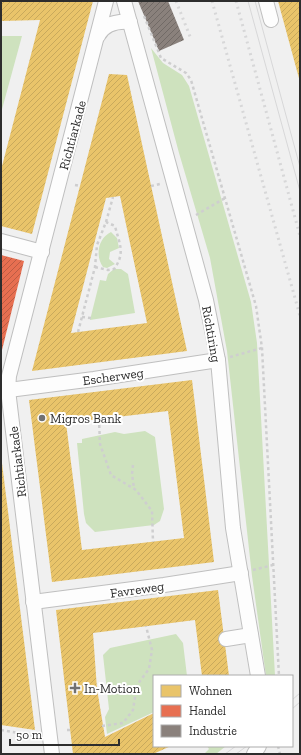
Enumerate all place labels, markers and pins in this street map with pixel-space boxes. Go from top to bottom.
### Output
place label: Migros Bank [50,411,122,426]
marker: Migros Bank [37,413,47,423]
place label: In-Motion [84,681,141,696]
marker: In-Motion [69,682,81,694]

